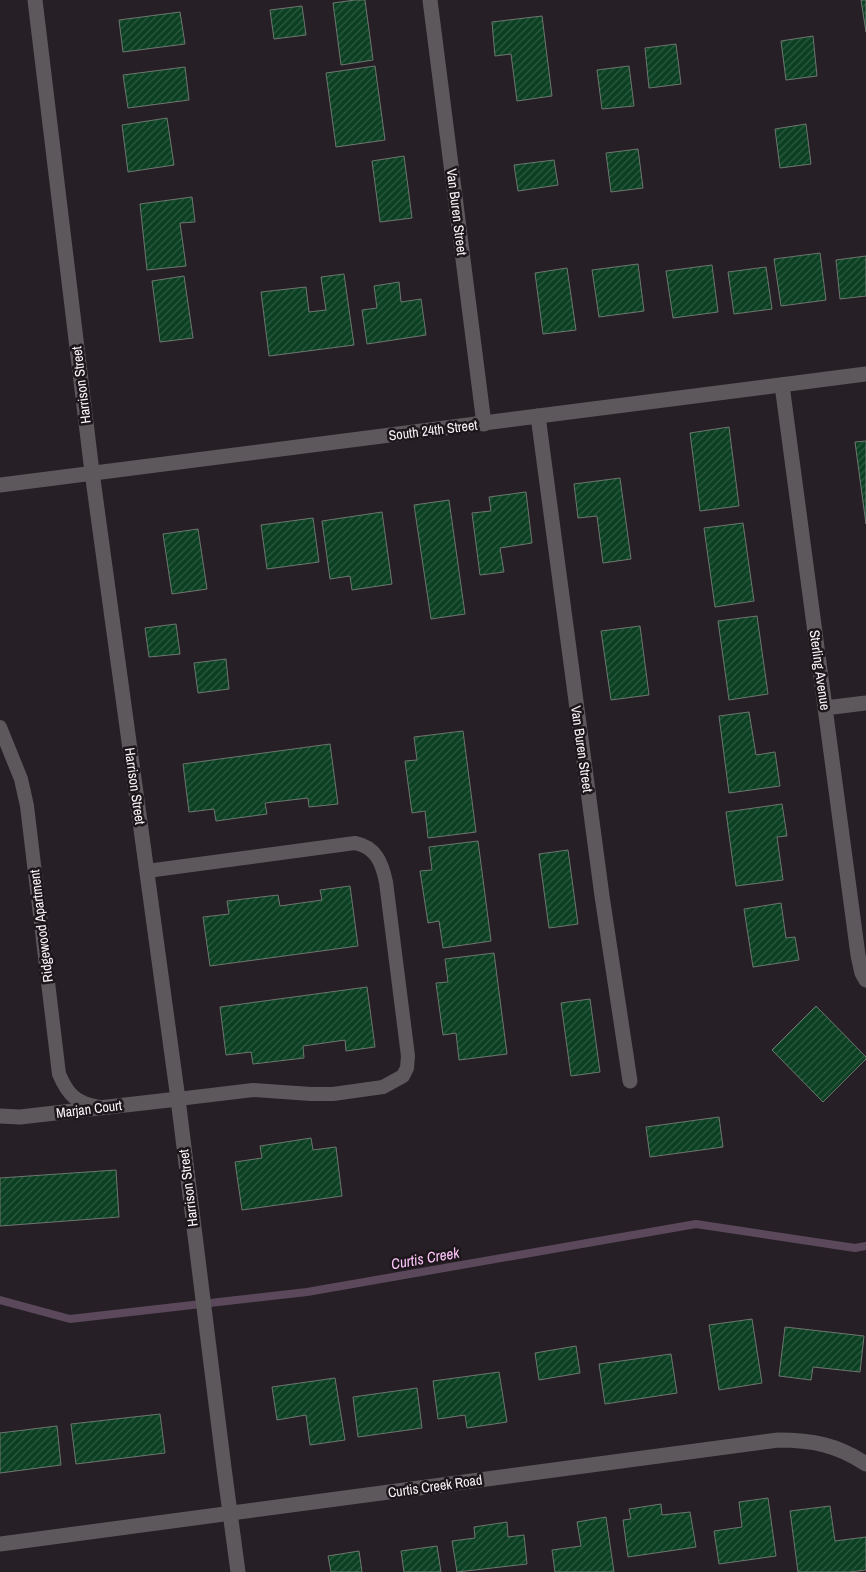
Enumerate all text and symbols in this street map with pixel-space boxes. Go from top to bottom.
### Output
street label: Van Buren Street [443,168,471,256]
street label: Harrison Street [67,345,95,425]
street label: South 24th Street [388,416,478,444]
street label: Sterling Avenue [805,629,835,711]
street label: Van Buren Street [567,705,597,793]
street label: Harrison Street [121,746,149,826]
street label: Ridgewood Apartment [25,869,57,983]
street label: Marjan Court [55,1096,123,1122]
street label: Harrison Street [174,1148,202,1228]
water label: Curtis Creek [389,1242,462,1274]
street label: Curtis Creek Road [387,1470,483,1502]

